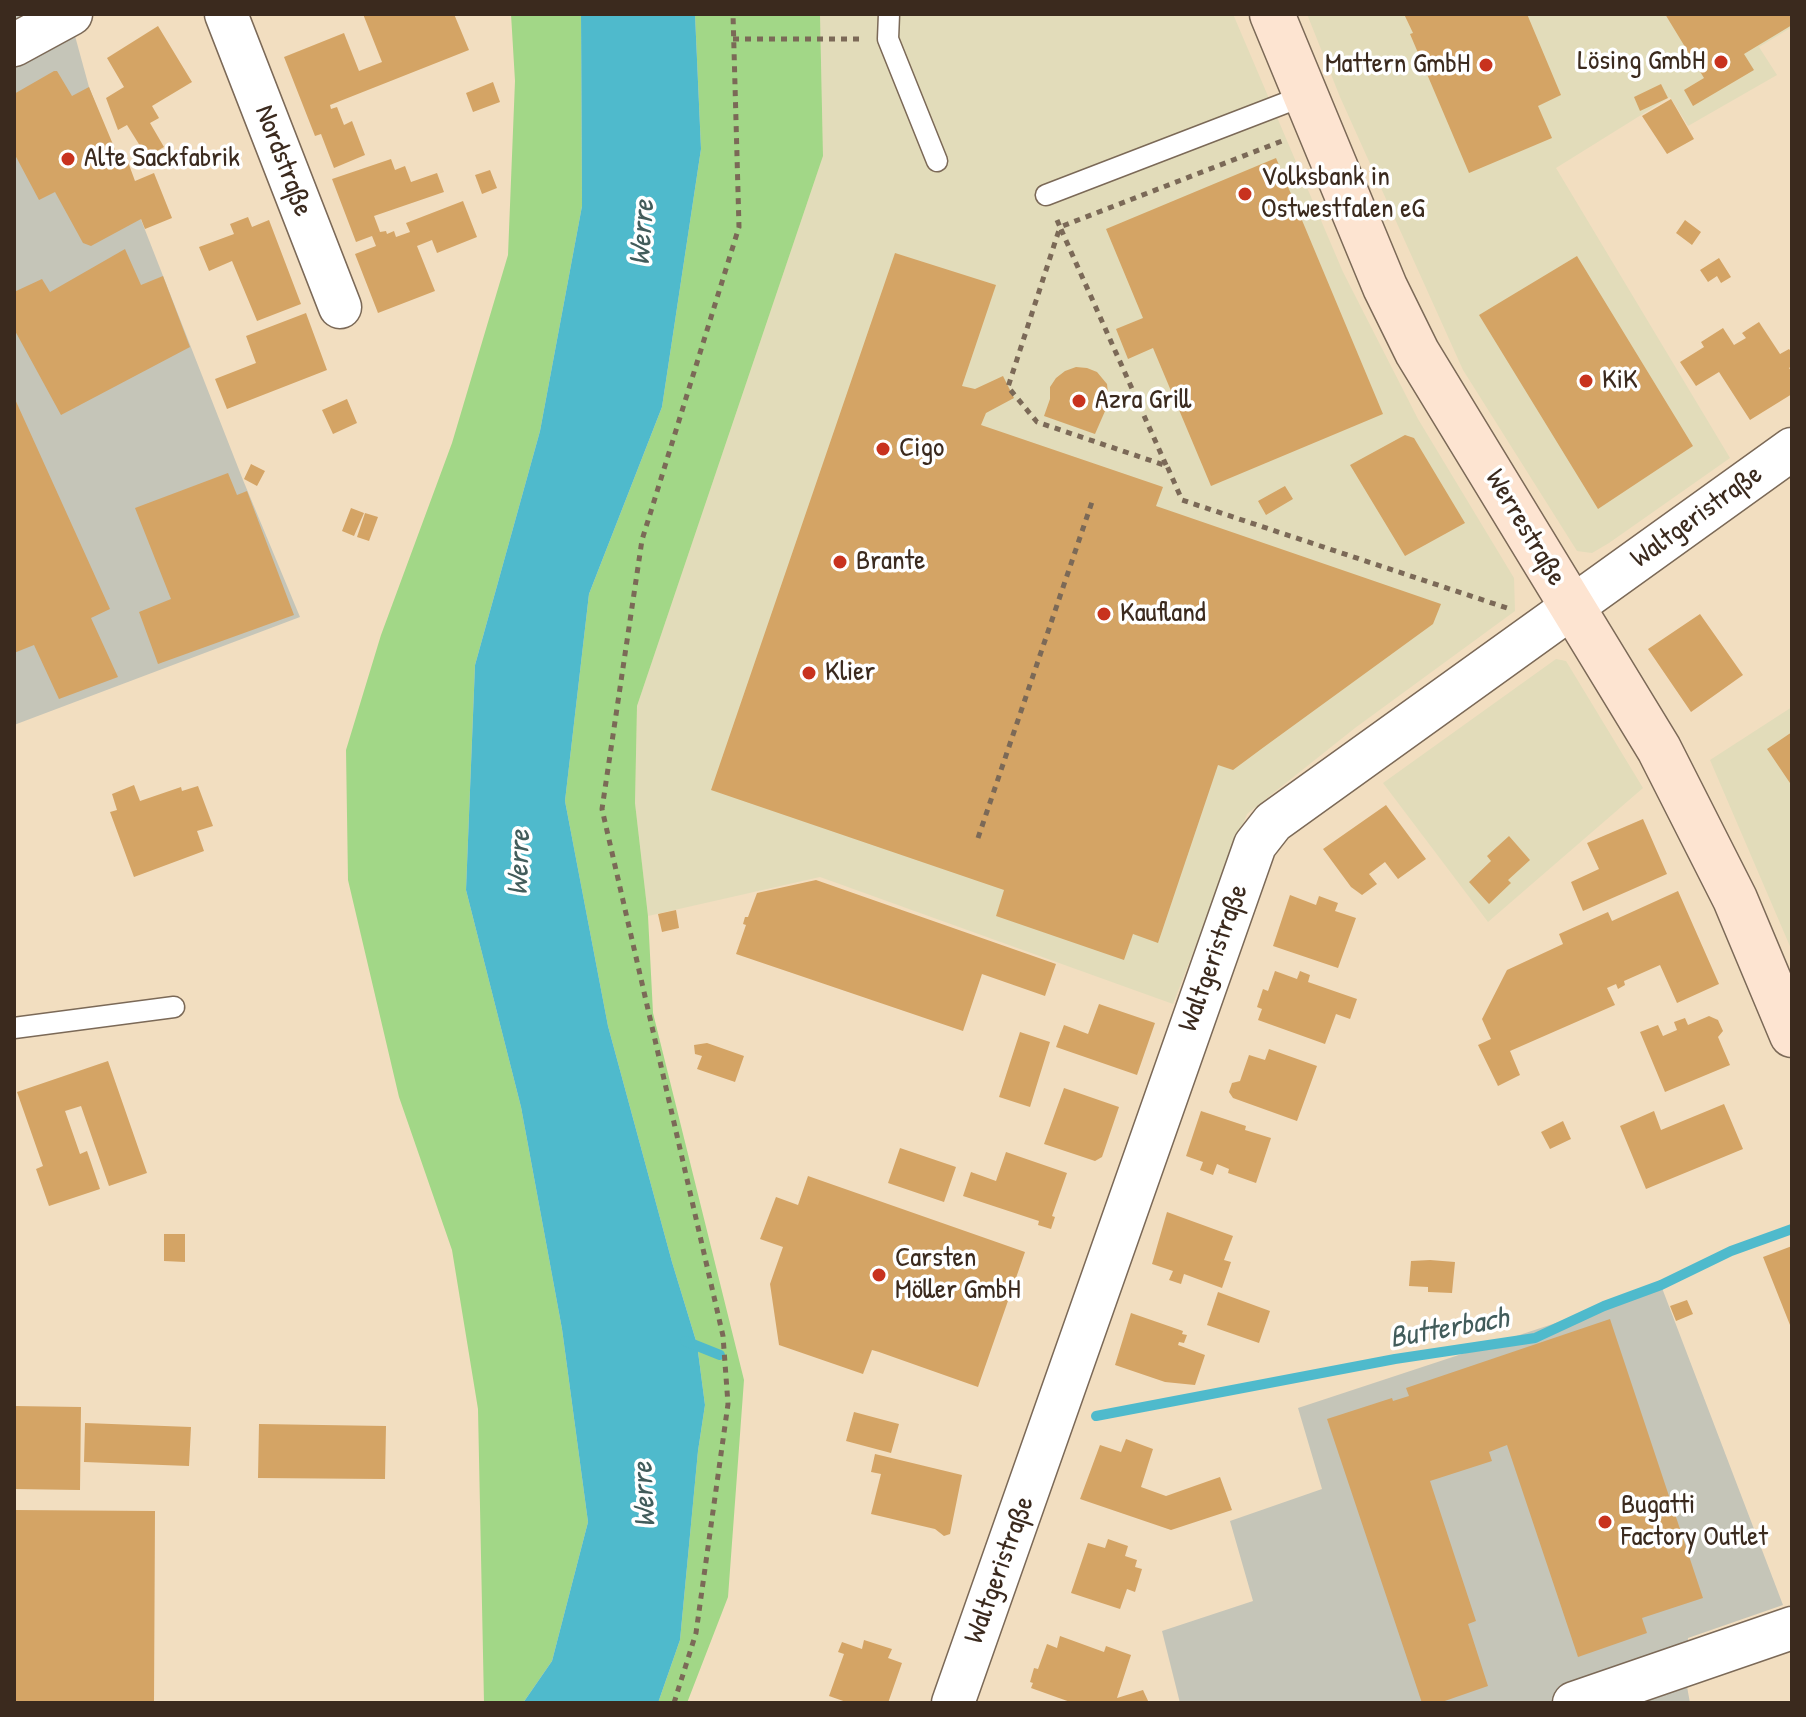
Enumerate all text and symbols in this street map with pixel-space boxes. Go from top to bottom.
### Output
place label: Lösing GmbH [1578,45,1705,79]
place label: Mattern GmbH [1325,48,1470,82]
marker: Lösing GmbH [1712,53,1730,71]
marker: Mattern GmbH [1477,56,1495,74]
street label: Nordstraße [247,101,319,221]
place label: Alte Sackfabrik [84,142,240,176]
marker: Alte Sackfabrik [59,150,77,168]
place label: Volksbank in Ostwestfalen eG [1261,161,1425,227]
marker: Volksbank in Ostwestfalen eG [1236,185,1254,203]
water label: Werre [623,199,663,267]
place label: KiK [1602,364,1638,398]
marker: KiK [1577,372,1595,390]
place label: Azra Grill [1095,384,1191,418]
marker: Azra Grill [1070,392,1088,410]
place label: Cigo [899,432,944,466]
marker: Cigo [874,440,892,458]
street label: Waltgeristraße [1625,458,1769,576]
street label: Werrestraße [1477,464,1573,592]
place label: Brante [856,545,925,579]
marker: Brante [831,553,849,571]
place label: Kaufland [1120,597,1206,631]
marker: Kaufland [1095,605,1113,623]
place label: Klier [825,656,875,690]
marker: Klier [800,664,818,682]
water label: Werre [501,830,539,896]
street label: Waltgeristraße [1172,880,1256,1036]
place label: Carsten Möller GmbH [895,1242,1020,1308]
marker: Carsten Möller GmbH [870,1266,888,1284]
water label: Butterbach [1387,1301,1511,1357]
water label: Werre [625,1461,665,1529]
place label: Bugatti Factory Outlet [1621,1489,1768,1555]
street label: Waltgeristraße [958,1492,1042,1648]
marker: Bugatti Factory Outlet [1596,1513,1614,1531]

